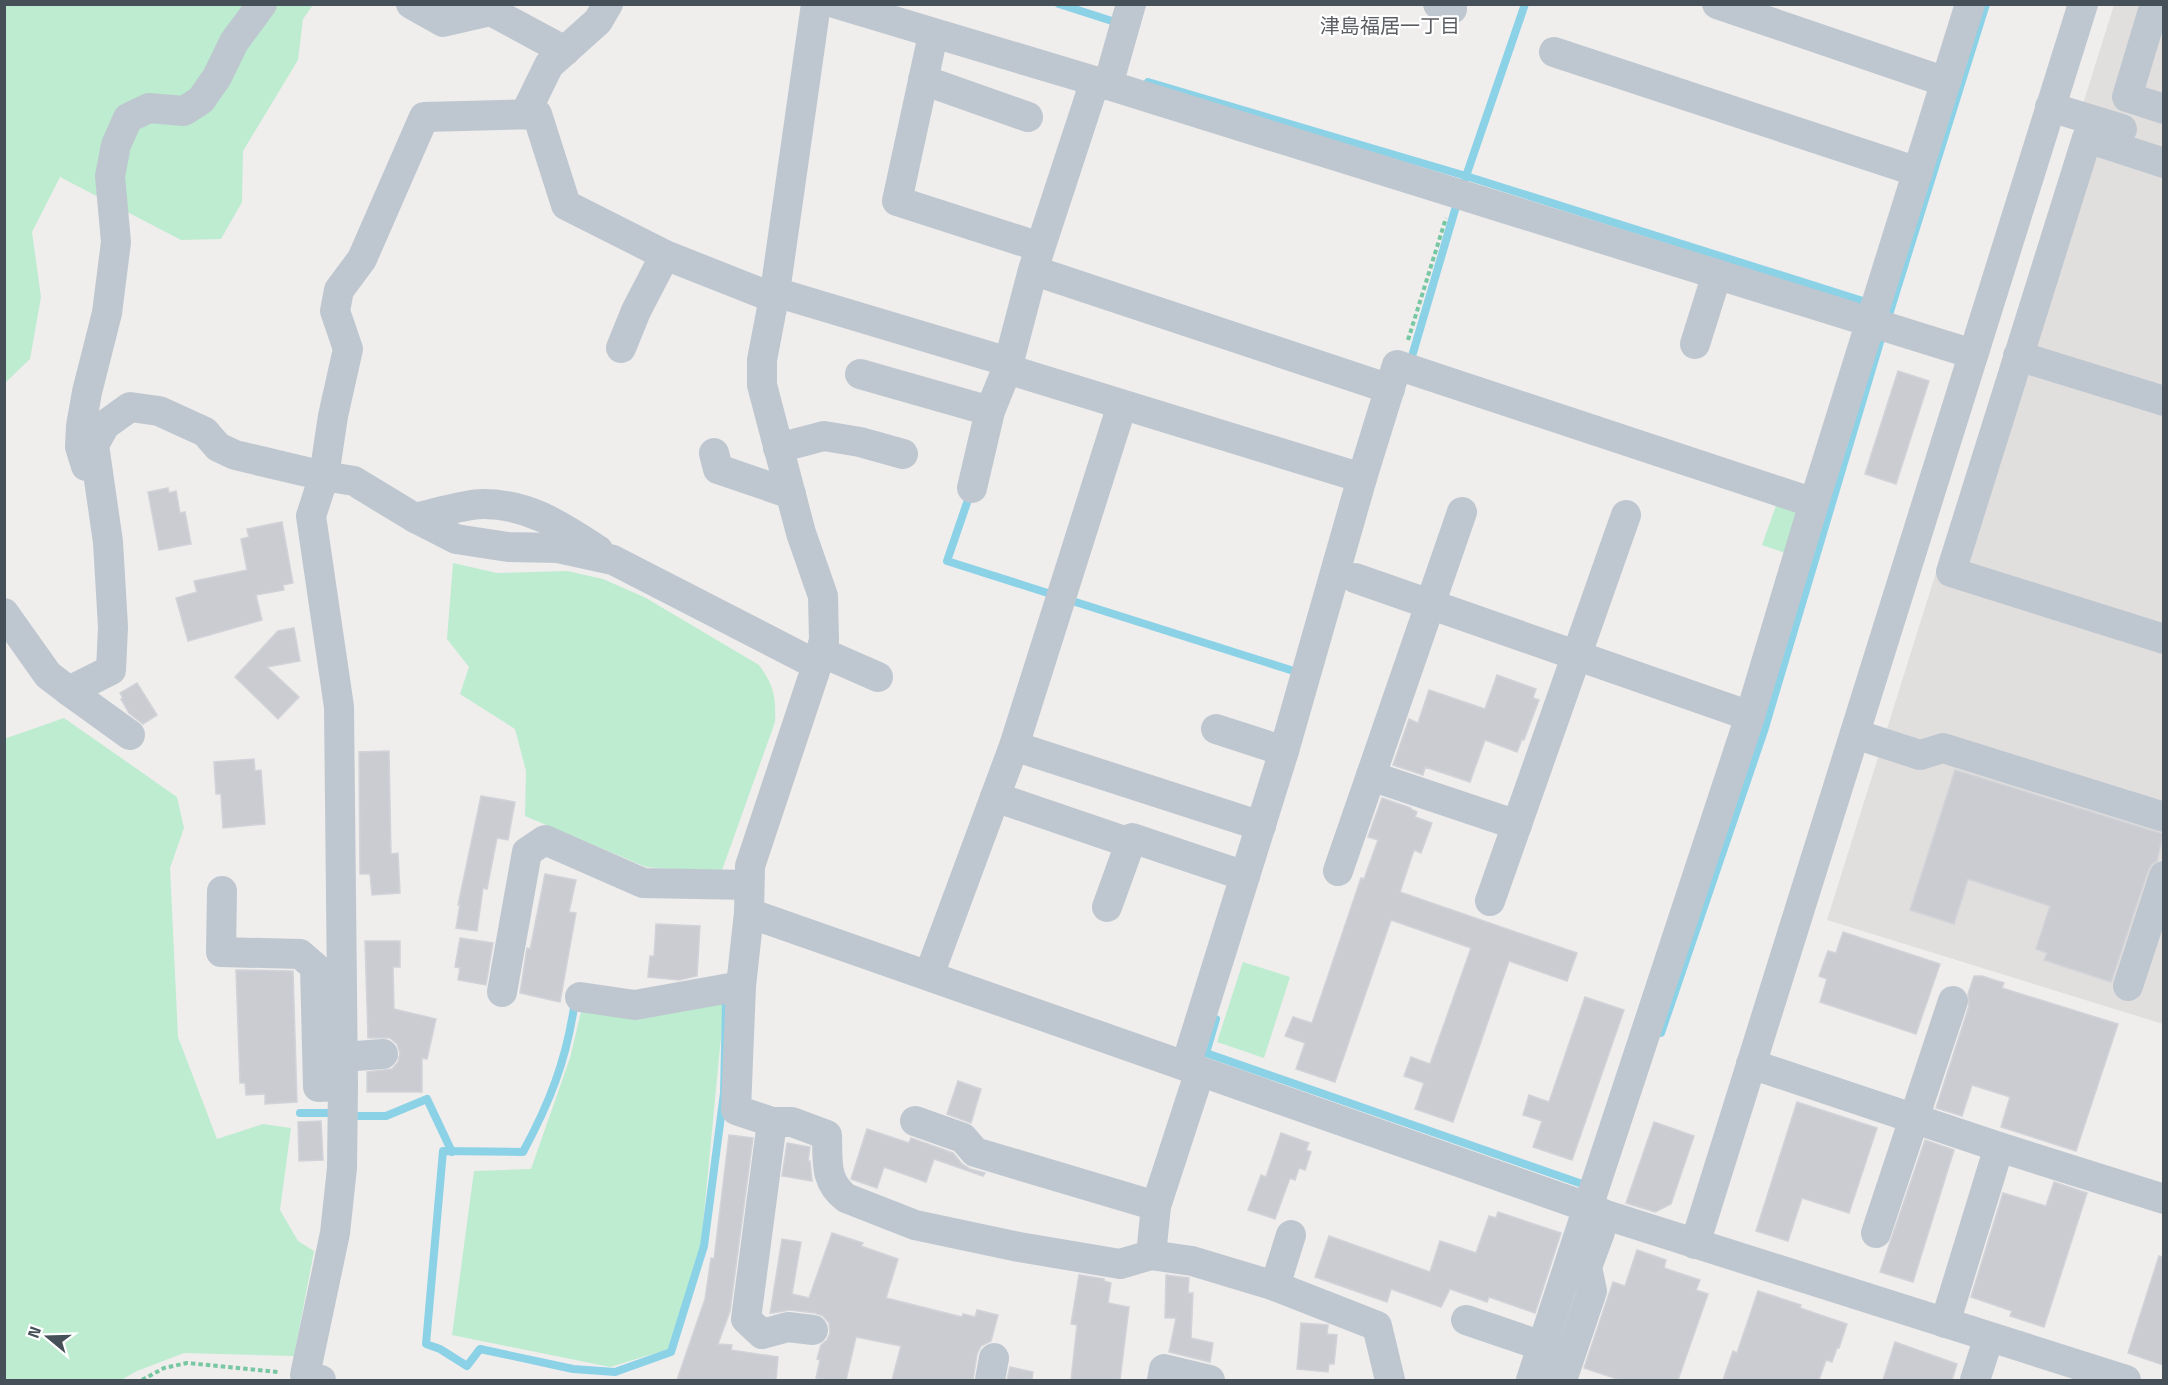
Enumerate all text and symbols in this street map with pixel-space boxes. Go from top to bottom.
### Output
district label: 津島福居一丁目 [1320,10,1460,41]
north arrow [18,1307,78,1367]
text: N [21,1323,47,1341]

